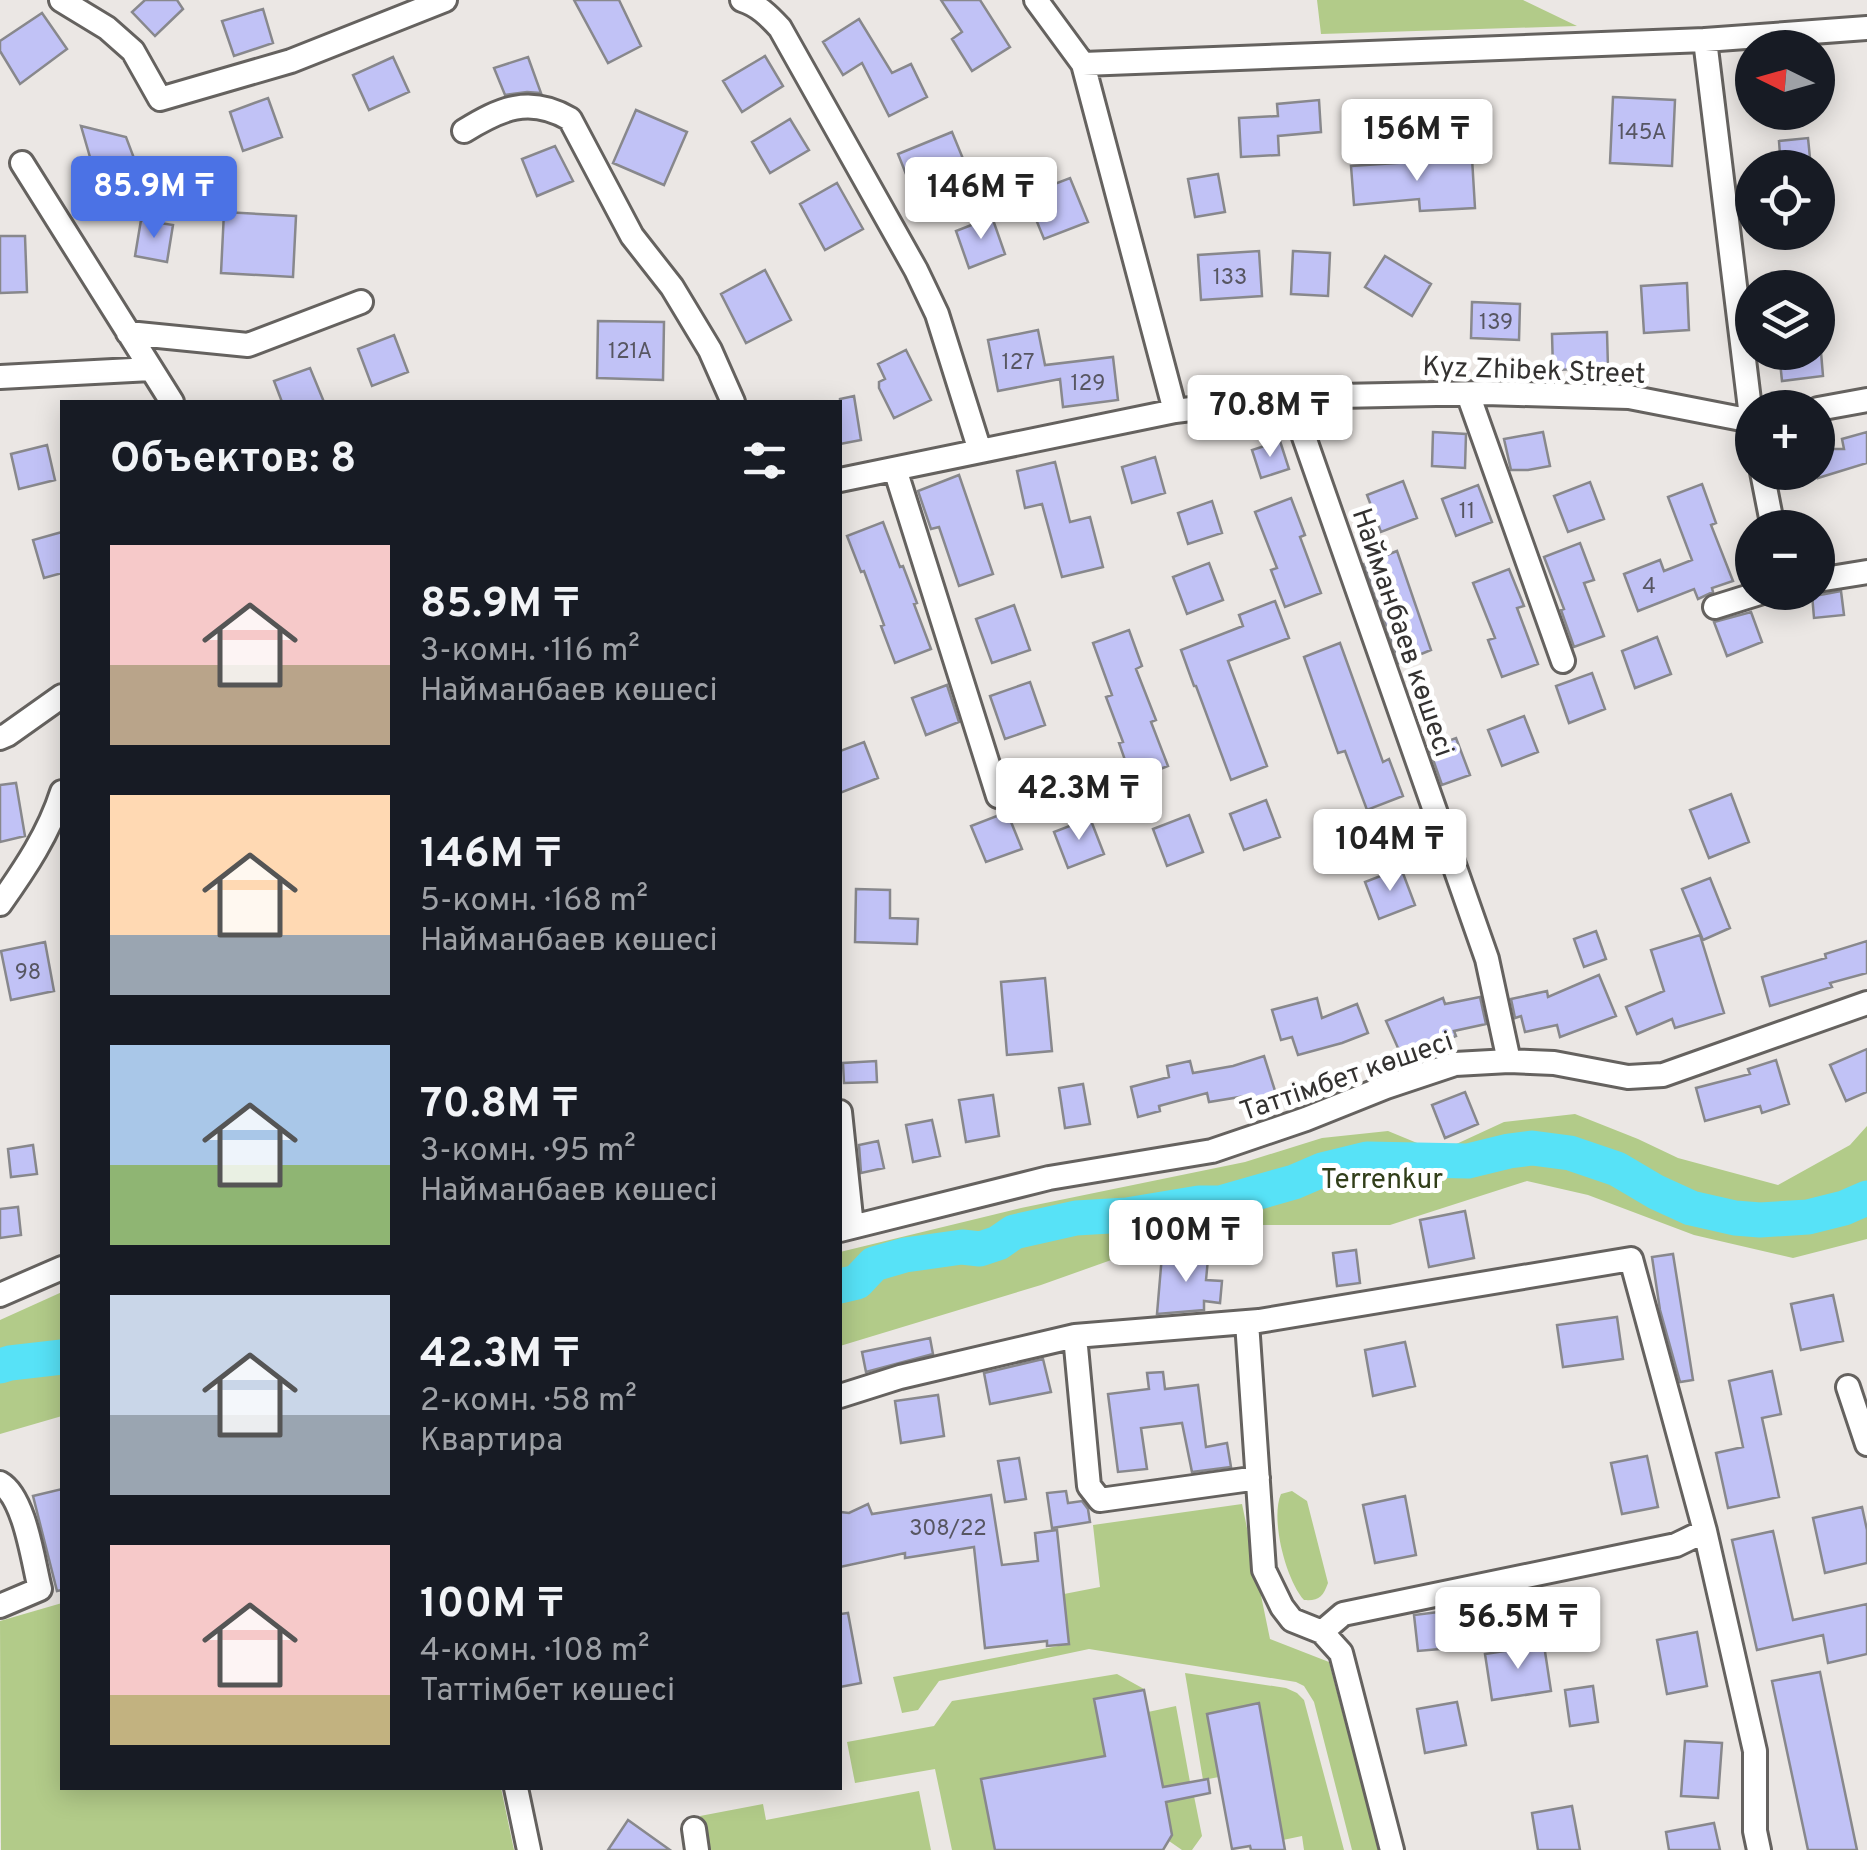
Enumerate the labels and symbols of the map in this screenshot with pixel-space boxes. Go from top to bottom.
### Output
north arrow [1735,30,1835,130]
pin: 156M ₸ [1336,99,1498,184]
house number: 145А [1617,120,1667,147]
pin: 85.9M ₸ [62,156,246,241]
pin: 146M ₸ [900,157,1062,242]
house number: 133 [1213,265,1247,292]
house number: 139 [1479,310,1513,337]
house number: 121А [608,339,652,366]
house number: 127 [1002,350,1034,377]
street label: Kyz Zhibek Street [1422,350,1646,394]
house number: 129 [1071,371,1105,398]
pin: 70.8M ₸ [1178,375,1362,460]
house number: 11 [1459,499,1475,526]
street label: Найманбаев көшесі [1342,504,1461,762]
house number: 4 [1642,574,1656,601]
pin: 42.3M ₸ [987,758,1171,843]
pin: 104M ₸ [1309,809,1471,894]
house number: 98 [15,960,41,987]
street label: Таттімбет көшесі [1236,1024,1458,1131]
park label: Terrenkur [1321,1163,1443,1199]
pin: 100M ₸ [1105,1200,1267,1285]
house number: 308/22 [909,1516,987,1543]
pin: 56.5M ₸ [1426,1587,1610,1672]

